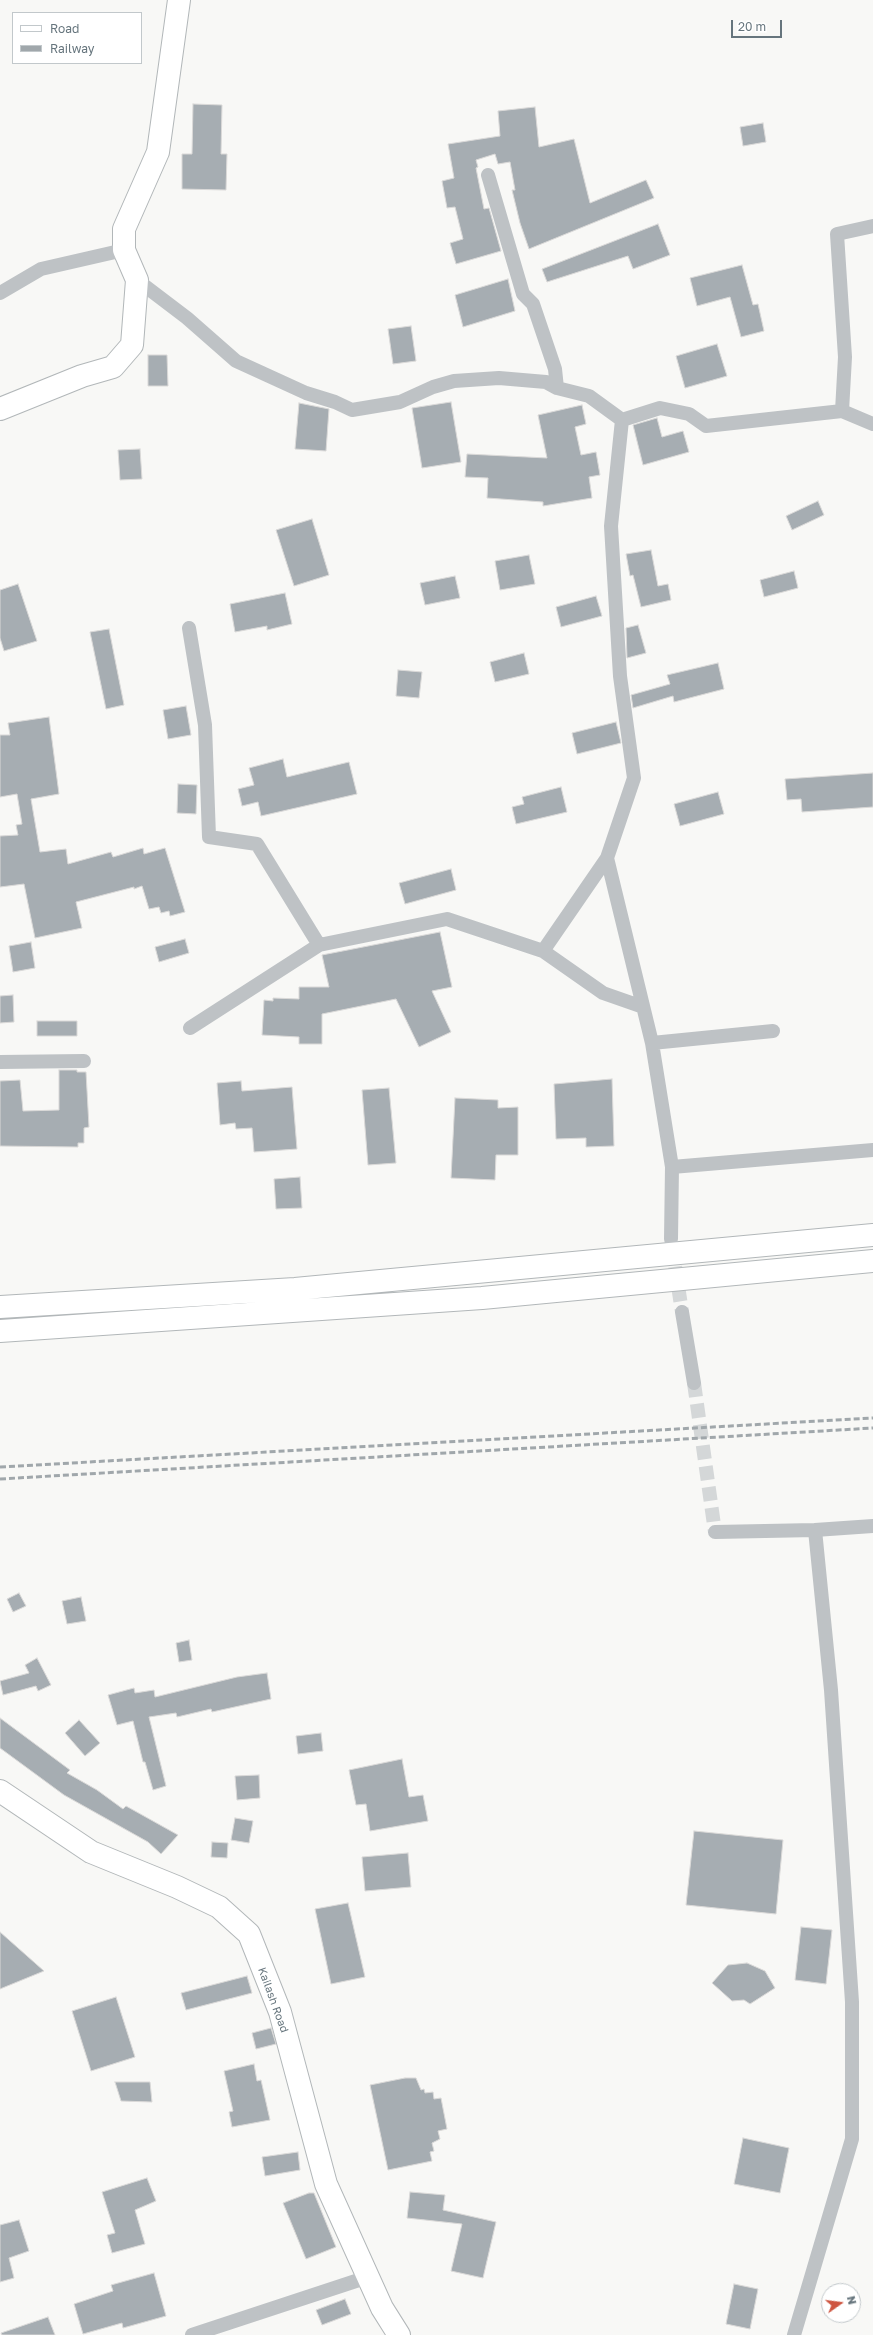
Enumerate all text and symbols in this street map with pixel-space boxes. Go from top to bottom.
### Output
legend [12,12,142,64]
scale bar [733,12,784,38]
text: 20 m [738,19,766,34]
text: Road [50,21,79,36]
text: Railway [50,41,95,56]
street label: Kailash Road [255,1965,291,2035]
north arrow [821,2283,861,2323]
text: N [845,2295,859,2306]

